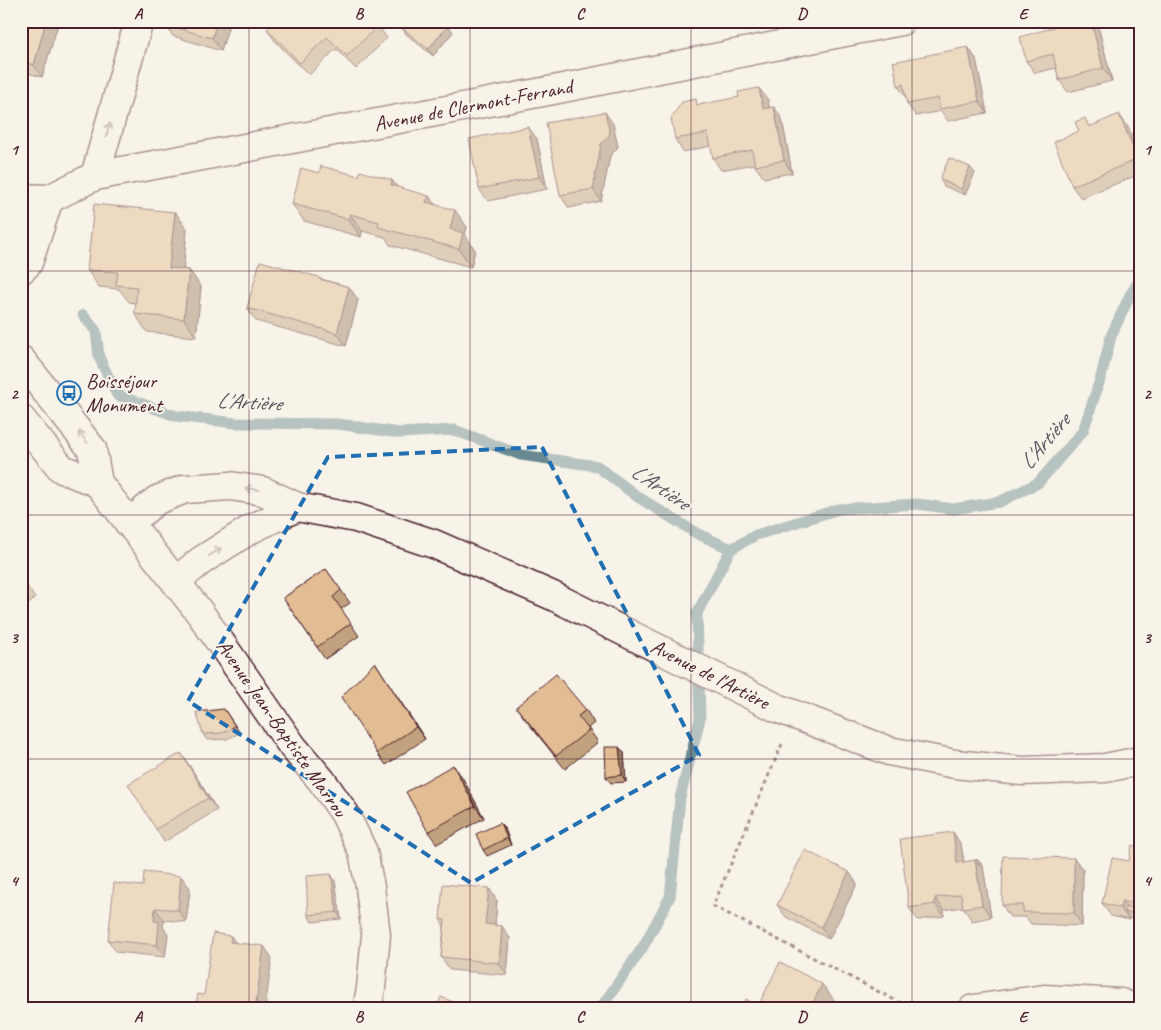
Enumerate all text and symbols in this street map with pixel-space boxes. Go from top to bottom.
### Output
text: A [134,4,144,24]
text: B [355,4,365,24]
text: C [576,4,586,24]
text: D [797,4,808,24]
text: E [1019,4,1030,24]
street label: Avenue de Clermont-Ferrand [372,72,578,137]
one-way arrow [104,122,114,138]
text: 1 [10,140,19,160]
text: 1 [1143,140,1152,160]
place label: Boisséjour Monument [86,368,164,418]
bus stop icon: Boisséjour Monument [56,380,82,406]
text: 2 [10,384,19,404]
text: 2 [1143,384,1152,404]
water label: L'Artière [216,386,286,418]
water label: L'Artière [1013,405,1079,475]
one-way arrow [78,430,88,444]
water label: L'Artière [626,457,698,519]
one-way arrow [245,484,261,494]
one-way arrow [208,547,222,557]
text: 3 [10,628,19,648]
text: 3 [1143,628,1152,648]
street label: Avenue de l'Artière [646,633,776,716]
street label: Avenue Jean-Baptiste Marrou [211,634,354,823]
text: 4 [10,871,19,891]
text: 4 [1143,871,1152,891]
text: A [134,1007,144,1027]
text: B [355,1007,365,1027]
text: C [576,1007,586,1027]
text: D [797,1007,808,1027]
text: E [1019,1007,1030,1027]

